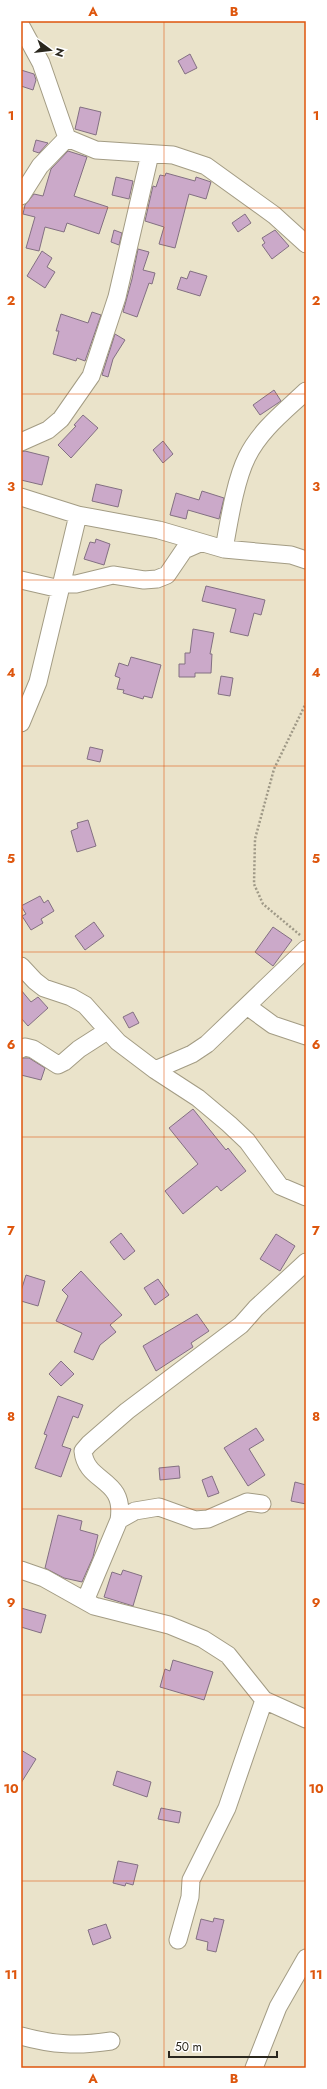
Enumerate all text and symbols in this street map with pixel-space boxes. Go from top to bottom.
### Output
text: A [87,2,98,21]
text: B [230,2,239,21]
north arrow [30,30,70,70]
text: N [51,46,69,59]
text: 1 [8,106,14,125]
text: 1 [313,106,319,125]
text: 2 [7,291,15,310]
text: 2 [312,291,320,310]
text: 3 [7,477,15,496]
text: 3 [312,477,320,496]
text: 4 [6,663,16,682]
text: 4 [311,663,321,682]
text: 5 [7,849,15,868]
text: 5 [312,849,320,868]
text: 6 [7,1035,16,1054]
text: 6 [312,1035,321,1054]
text: 7 [7,1221,15,1240]
text: 7 [312,1221,320,1240]
text: 8 [7,1407,15,1426]
text: 8 [312,1407,320,1426]
text: 9 [7,1593,16,1612]
text: 9 [312,1593,321,1612]
text: 10 [3,1779,19,1798]
text: 10 [308,1779,324,1798]
text: 11 [4,1965,18,1984]
text: 11 [309,1965,323,1984]
scale bar [169,2033,277,2059]
text: 50 m [175,2038,202,2056]
text: A [87,2069,98,2088]
text: B [230,2069,239,2088]

